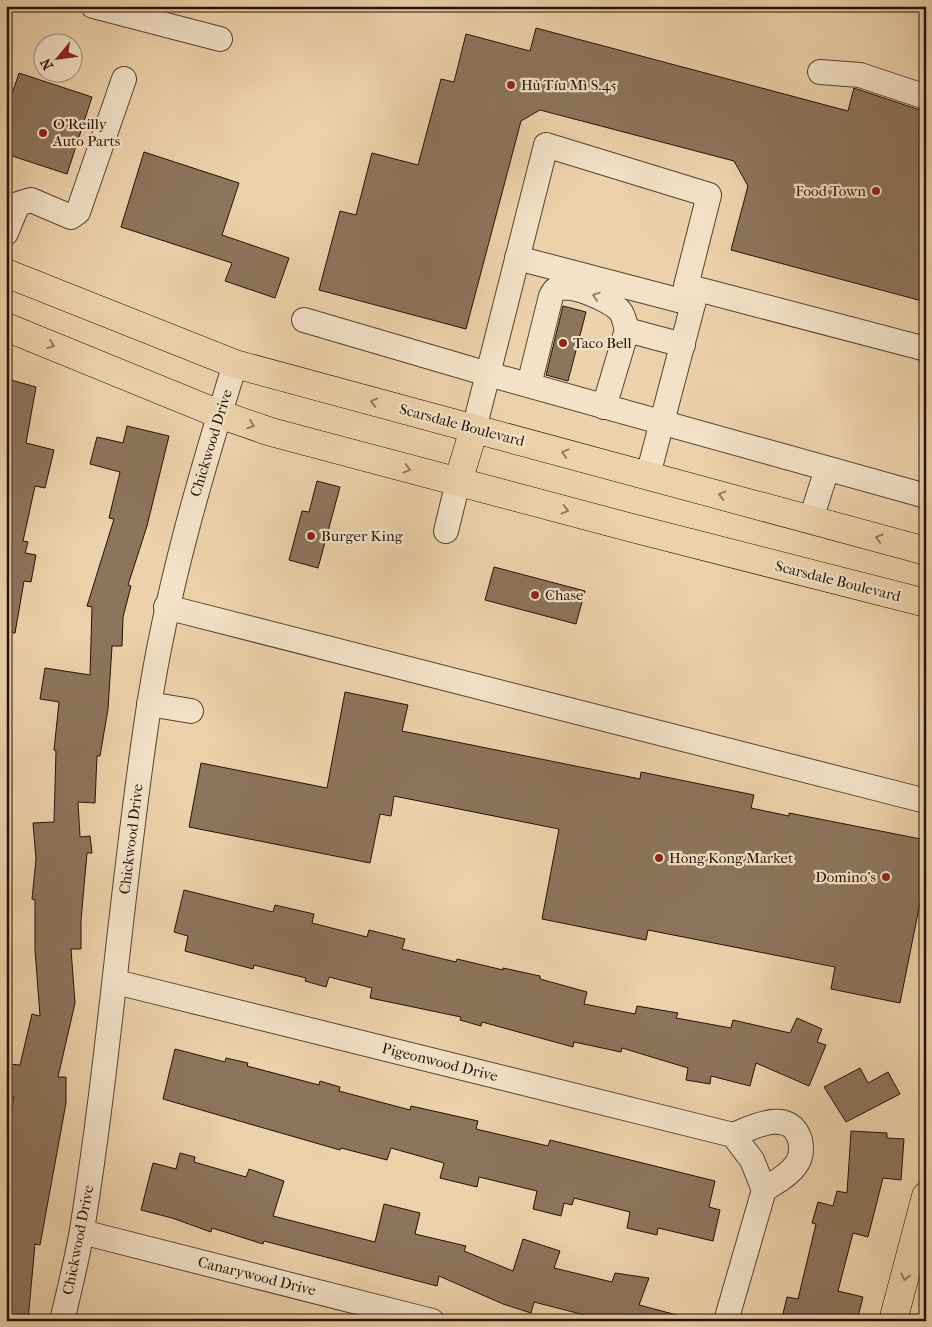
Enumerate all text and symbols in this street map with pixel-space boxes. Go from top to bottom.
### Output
north arrow [32,32,82,82]
text: N [37,55,57,73]
place label: Hủ Tíu Mì S.45 [521,76,617,94]
marker: Hủ Tíu Mì S.45 [505,79,517,91]
place label: O'Reilly Auto Parts [52,115,121,150]
marker: O'Reilly Auto Parts [37,127,49,139]
place label: Food Town [796,182,866,200]
marker: Food Town [870,185,882,197]
one-way arrow [592,292,601,302]
place label: Taco Bell [573,334,632,352]
marker: Taco Bell [557,337,569,349]
one-way arrow [46,339,55,350]
street label: Chickwood Drive [186,387,236,499]
one-way arrow [370,397,379,408]
street label: Scarsdale Boulevard [398,400,527,451]
one-way arrow [246,420,255,430]
one-way arrow [562,448,570,458]
one-way arrow [403,463,411,473]
one-way arrow [719,490,727,500]
one-way arrow [560,505,568,515]
place label: Burger King [321,527,404,545]
marker: Burger King [305,530,317,542]
one-way arrow [875,533,883,543]
street label: Scarsdale Boulevard [773,557,903,605]
place label: Chase [545,586,584,604]
marker: Chase [529,589,541,601]
street label: Chickwood Drive [115,782,147,895]
place label: Hong Kong Market [669,849,794,867]
marker: Hong Kong Market [653,852,665,864]
place label: Domino's [815,868,876,886]
marker: Domino's [880,871,892,883]
street label: Pigeonwood Drive [380,1039,500,1085]
street label: Chickwood Drive [59,1183,98,1296]
street label: Canarywood Drive [196,1253,319,1300]
one-way arrow [900,1273,910,1281]

